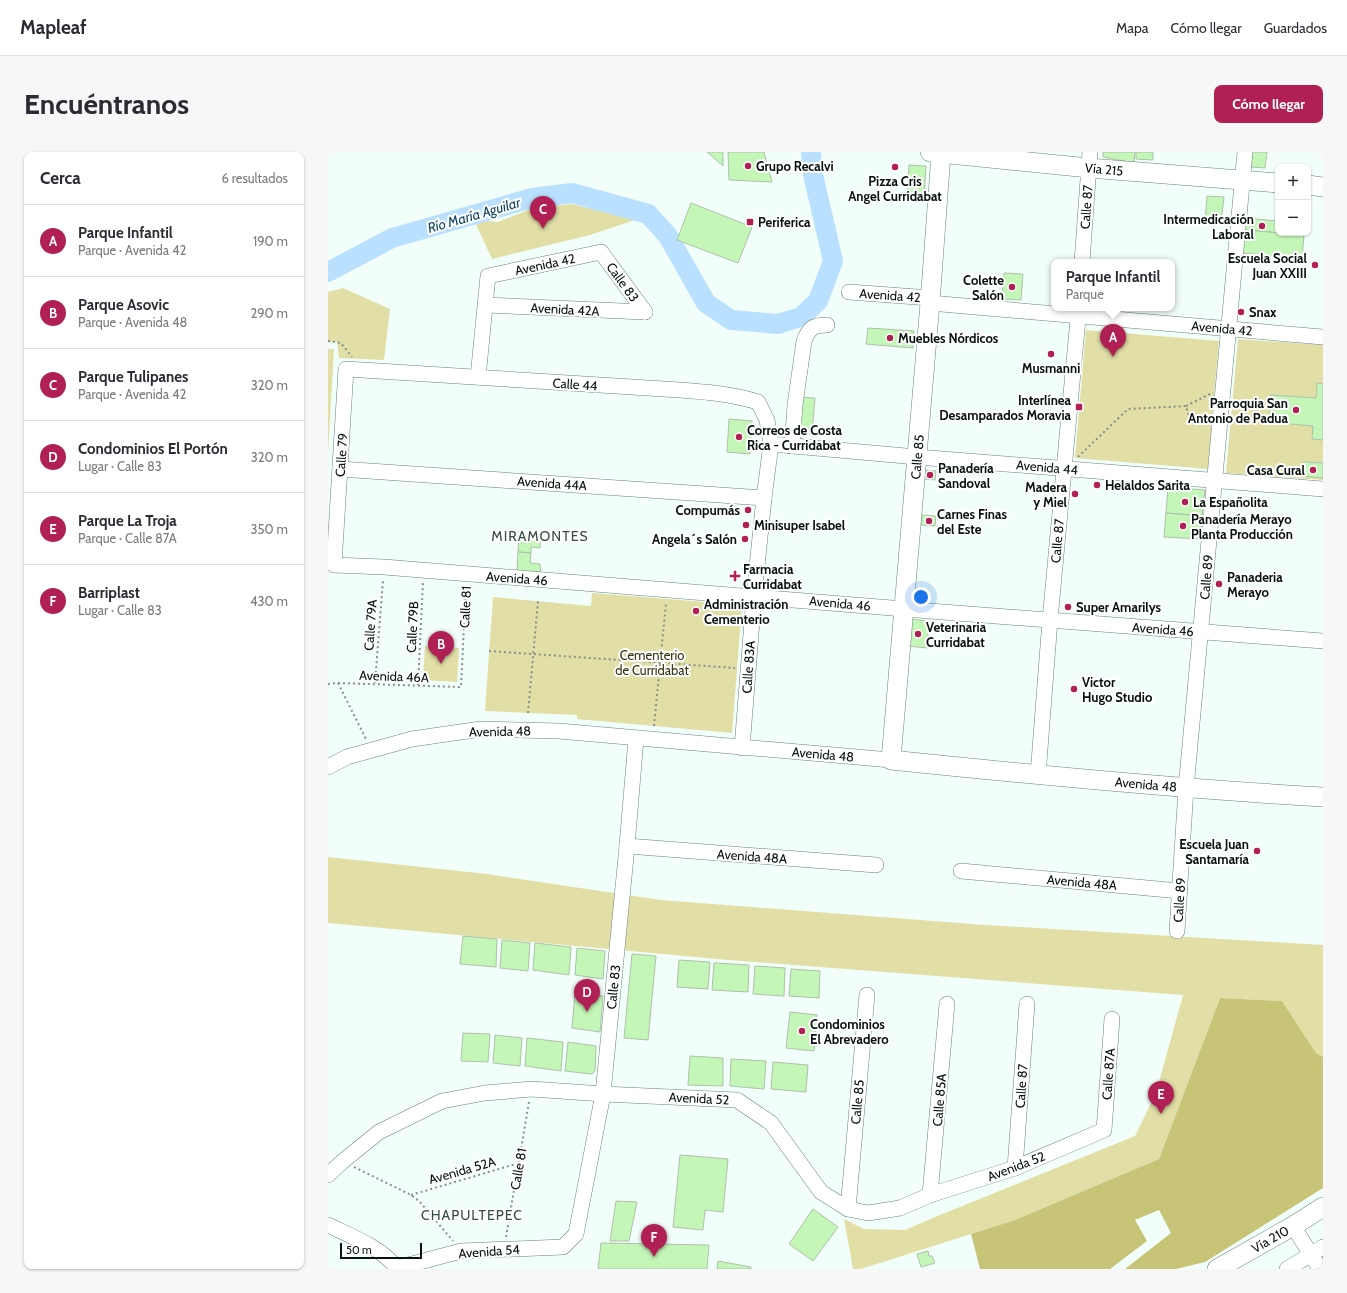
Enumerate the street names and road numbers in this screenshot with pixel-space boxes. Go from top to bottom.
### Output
street label: Vía 215 [1084,159,1124,179]
street label: Calle 87 [1076,184,1096,230]
street label: Avenida 42 [513,250,577,278]
street label: Calle 83 [603,259,643,305]
street label: Avenida 42 [859,285,921,305]
street label: Avenida 42A [530,299,600,319]
street label: Avenida 42 [1191,317,1253,339]
street label: Calle 44 [552,374,598,394]
street label: Calle 79 [331,433,351,477]
street label: Calle 85 [907,434,927,480]
street label: Avenida 44 [1015,456,1079,478]
street label: Avenida 44A [517,473,587,493]
street label: Calle 87 [1047,518,1067,564]
street label: Calle 89 [1196,554,1216,600]
street label: Avenida 46 [486,568,548,588]
street label: Calle 81 [456,586,474,628]
street label: Avenida 46 [809,592,871,614]
street label: Calle 79A [360,599,380,651]
street label: Calle 79B [403,601,421,653]
street label: Avenida 46 [1132,619,1194,639]
street label: Calle 83A [738,640,758,694]
street label: Avenida 46A [359,667,429,685]
street label: Avenida 48 [469,722,531,740]
street label: Avenida 48 [791,743,855,765]
street label: Avenida 48 [1114,773,1178,795]
street label: Avenida 48A [716,846,788,866]
street label: Avenida 48A [1046,871,1118,893]
street label: Calle 89 [1169,877,1189,923]
street label: Calle 83 [603,964,623,1010]
street label: Calle 87A [1098,1048,1118,1100]
street label: Calle 87 [1011,1063,1031,1109]
street label: Calle 85A [929,1073,949,1127]
street label: Calle 85 [847,1079,867,1125]
street label: Avenida 52 [668,1088,730,1108]
street label: Calle 81 [506,1147,530,1191]
street label: Avenida 52 [985,1148,1047,1184]
street label: Avenida 52A [427,1153,497,1187]
street label: Vía 210 [1248,1222,1292,1256]
street label: Avenida 54 [458,1241,521,1261]

